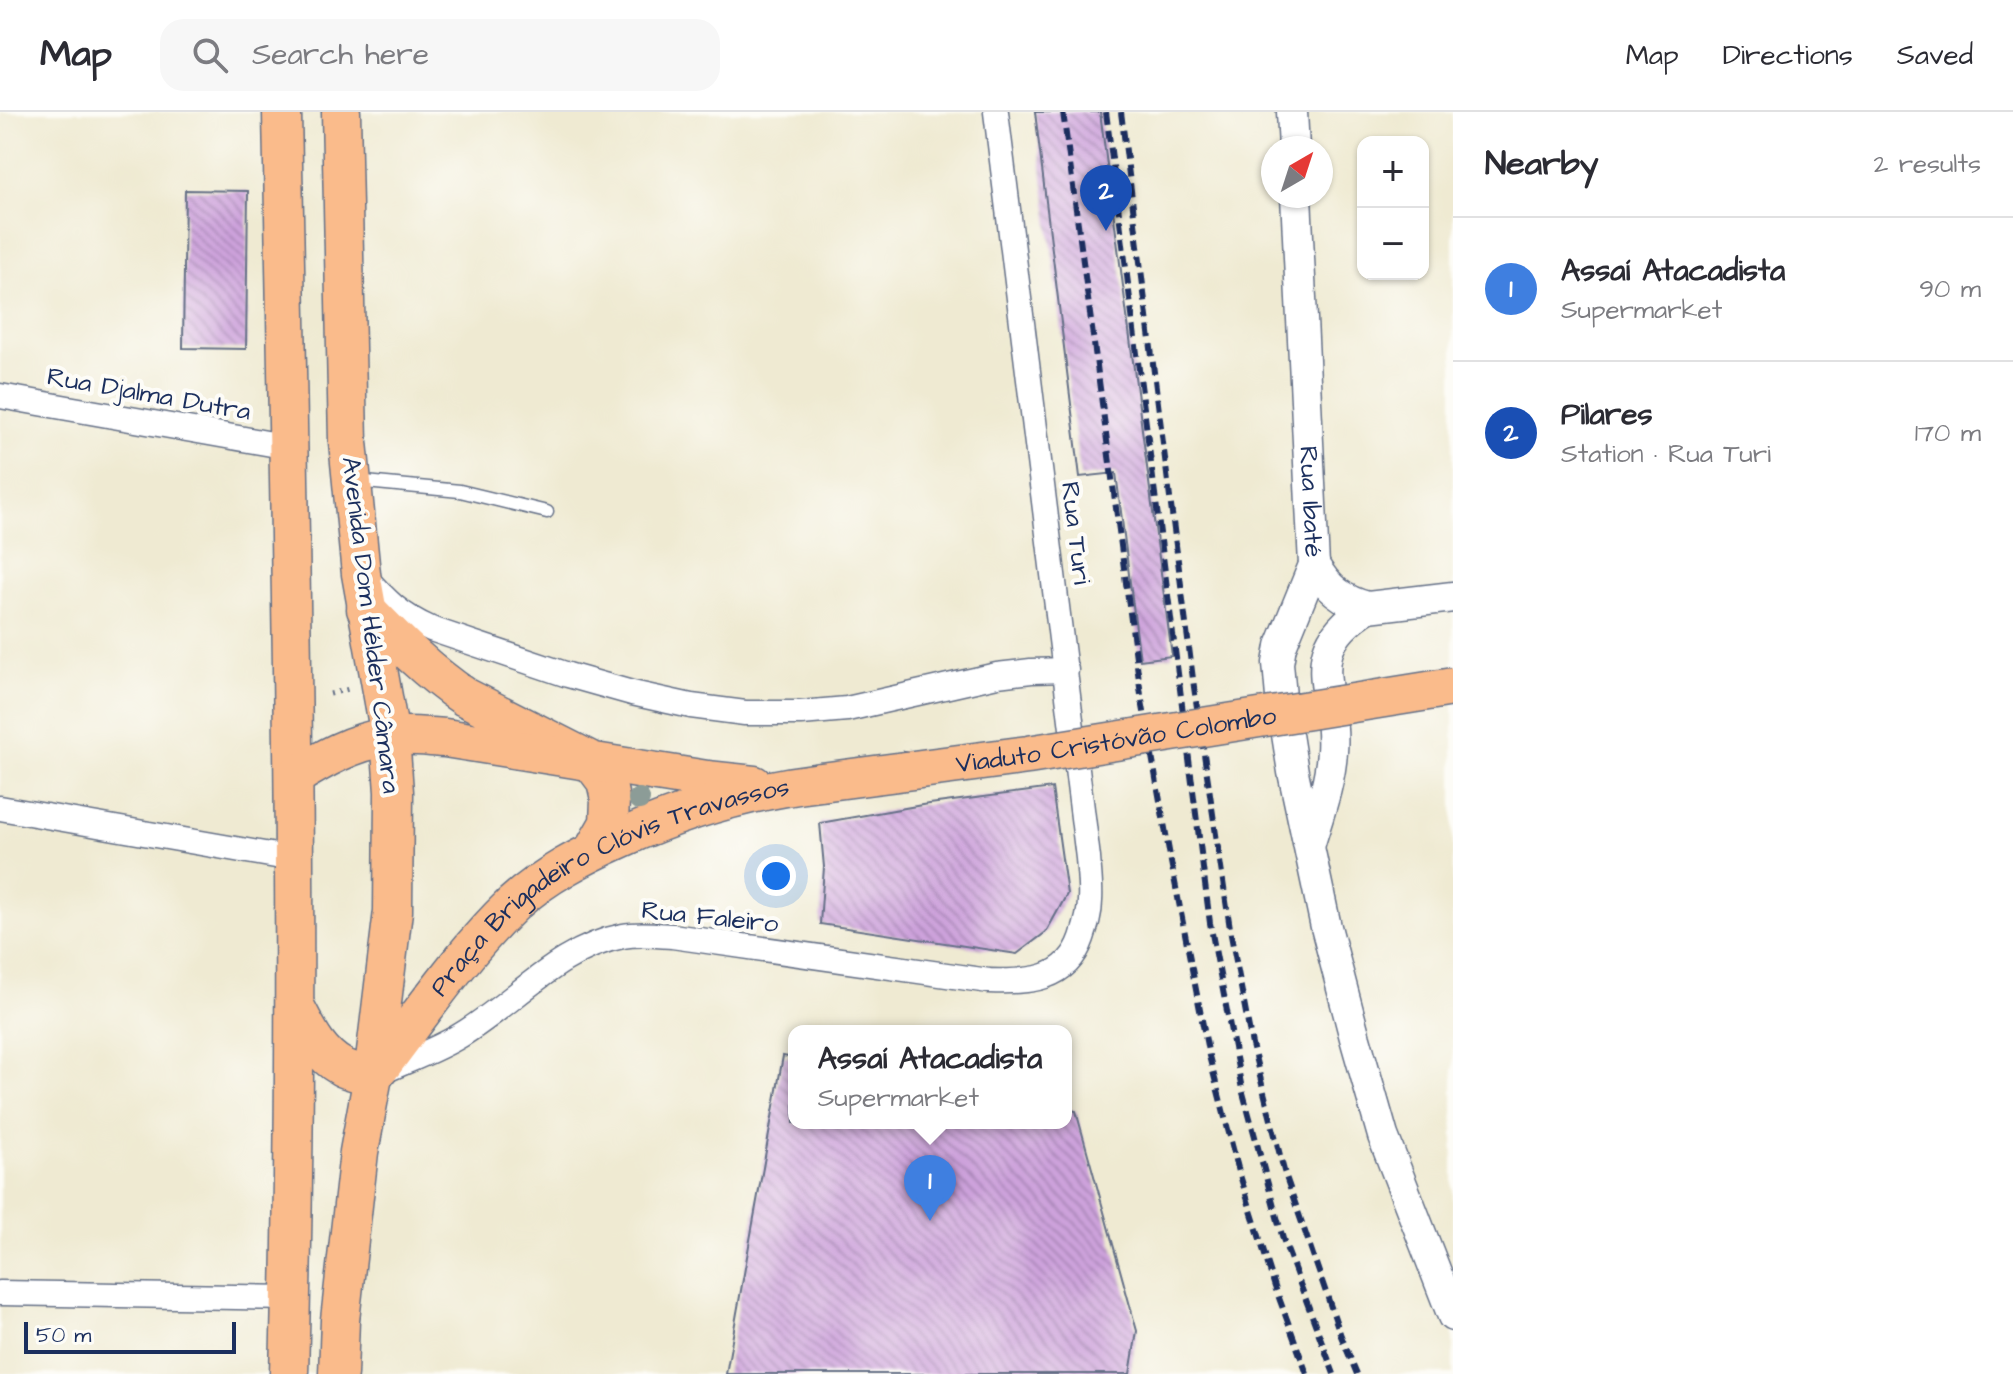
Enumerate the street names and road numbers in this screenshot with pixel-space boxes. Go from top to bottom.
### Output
street label: Rua Djalma Dutra [44,358,254,430]
street label: Rua Ibaté [1290,445,1332,558]
street label: Avenida Dom Hélder Câmara [332,455,410,795]
street label: Rua Turi [1052,480,1100,586]
street label: Viaduto Cristóvão Colombo [954,698,1279,782]
street label: Praça Brigadeiro Clóvis Travassos [422,769,792,1004]
street label: Rua Faleiro [640,892,781,942]

